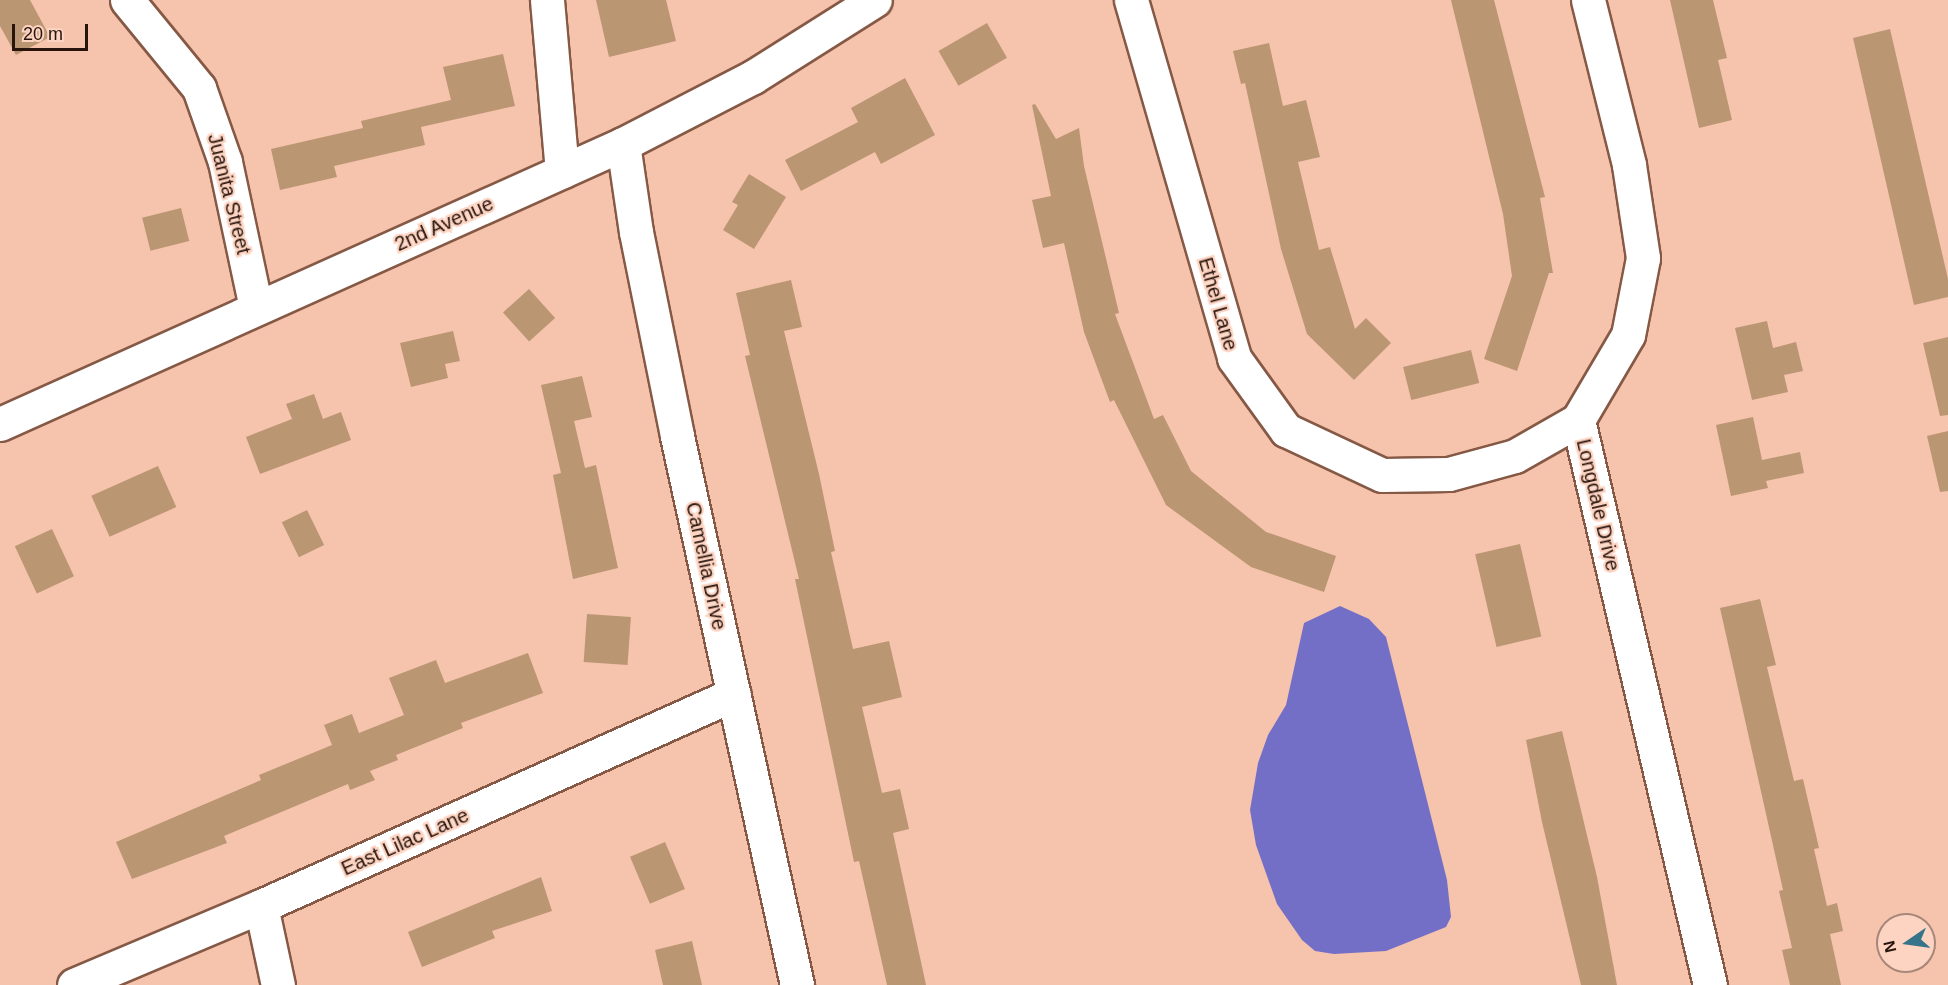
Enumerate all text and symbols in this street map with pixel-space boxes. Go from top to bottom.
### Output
scale bar [15,12,92,50]
text: 20 m [23,24,63,44]
street label: Juanita Street [202,131,256,257]
street label: 2nd Avenue [391,191,497,257]
street label: Ethel Lane [1193,255,1243,353]
street label: Longdale Drive [1571,437,1625,573]
street label: Camellia Drive [681,500,731,632]
street label: East Lilac Lane [338,803,472,881]
north arrow [1876,913,1936,973]
text: N [1880,939,1900,954]

